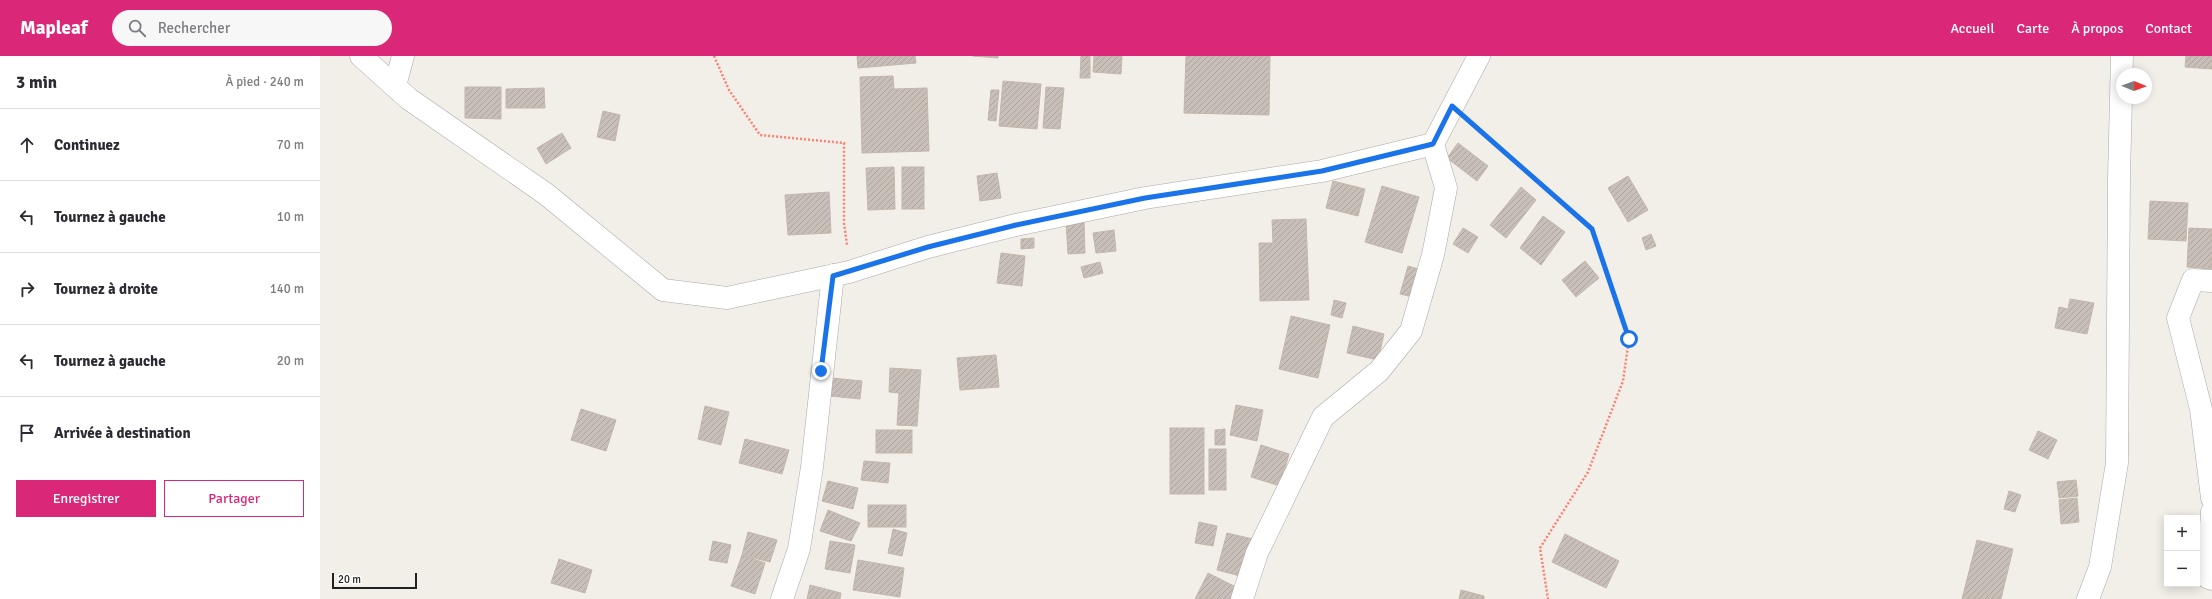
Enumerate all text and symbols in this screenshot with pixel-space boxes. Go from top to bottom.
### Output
search box [112,10,392,46]
text: Mapleaf [20,16,88,40]
icon: search [126,17,148,39]
text: Rechercher [158,19,230,37]
text: Accueil [1950,20,1995,37]
text: Carte [2017,20,2049,37]
text: À propos [2071,20,2123,37]
text: Contact [2145,20,2192,37]
north arrow [2116,68,2152,104]
text: 3 min [16,72,57,93]
text: À pied · 240 m [225,74,304,90]
icon: ahead [16,134,38,156]
text: Continuez [54,136,120,154]
text: 70 m [277,137,304,153]
icon: left [16,206,38,228]
text: Tournez à gauche [54,208,166,226]
text: 10 m [277,209,304,225]
icon: right [16,278,38,300]
text: Tournez à droite [54,280,158,298]
text: 140 m [270,281,304,297]
route start [1620,330,1638,348]
icon: left [16,350,38,372]
text: Tournez à gauche [54,352,166,370]
text: 20 m [277,353,304,369]
route end [812,362,830,380]
icon: arrive [16,422,38,444]
text: Arrivée à destination [54,424,191,442]
button: Enregistrer [16,480,156,517]
button: Partager [164,480,304,517]
map controls [2164,515,2200,587]
button: + [2164,515,2200,551]
button: − [2164,551,2200,587]
scale bar [332,571,417,590]
text: 20 m [338,573,361,586]

